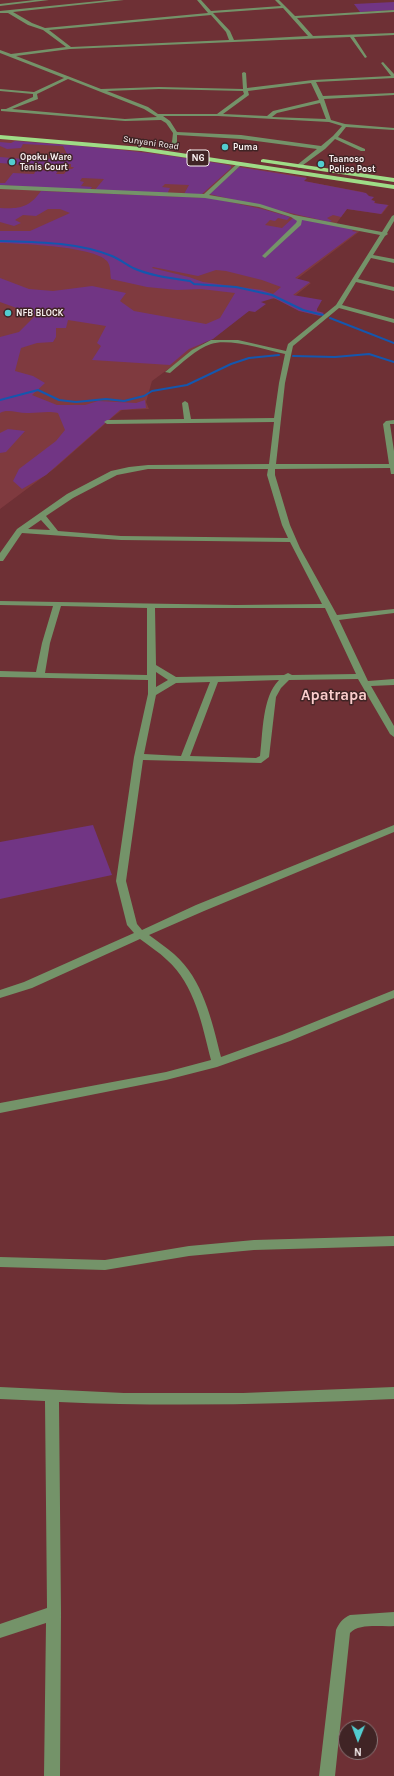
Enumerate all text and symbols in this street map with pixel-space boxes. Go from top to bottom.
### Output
street label: Sunyani Road [122,134,180,152]
marker: Puma [220,142,230,152]
place label: Puma [233,142,258,152]
road number: N6 [187,150,209,166]
place label: Opoku Ware Tenis Court [20,152,72,173]
place label: Taanoso Police Post [329,154,375,175]
marker: Opoku Ware Tenis Court [7,157,17,167]
marker: Taanoso Police Post [316,159,326,169]
marker: NFB BLOCK [3,308,13,318]
place label: NFB BLOCK [16,308,63,318]
district label: Apatrapa [301,687,367,705]
north arrow [338,1720,378,1760]
text: N [354,1745,362,1758]

